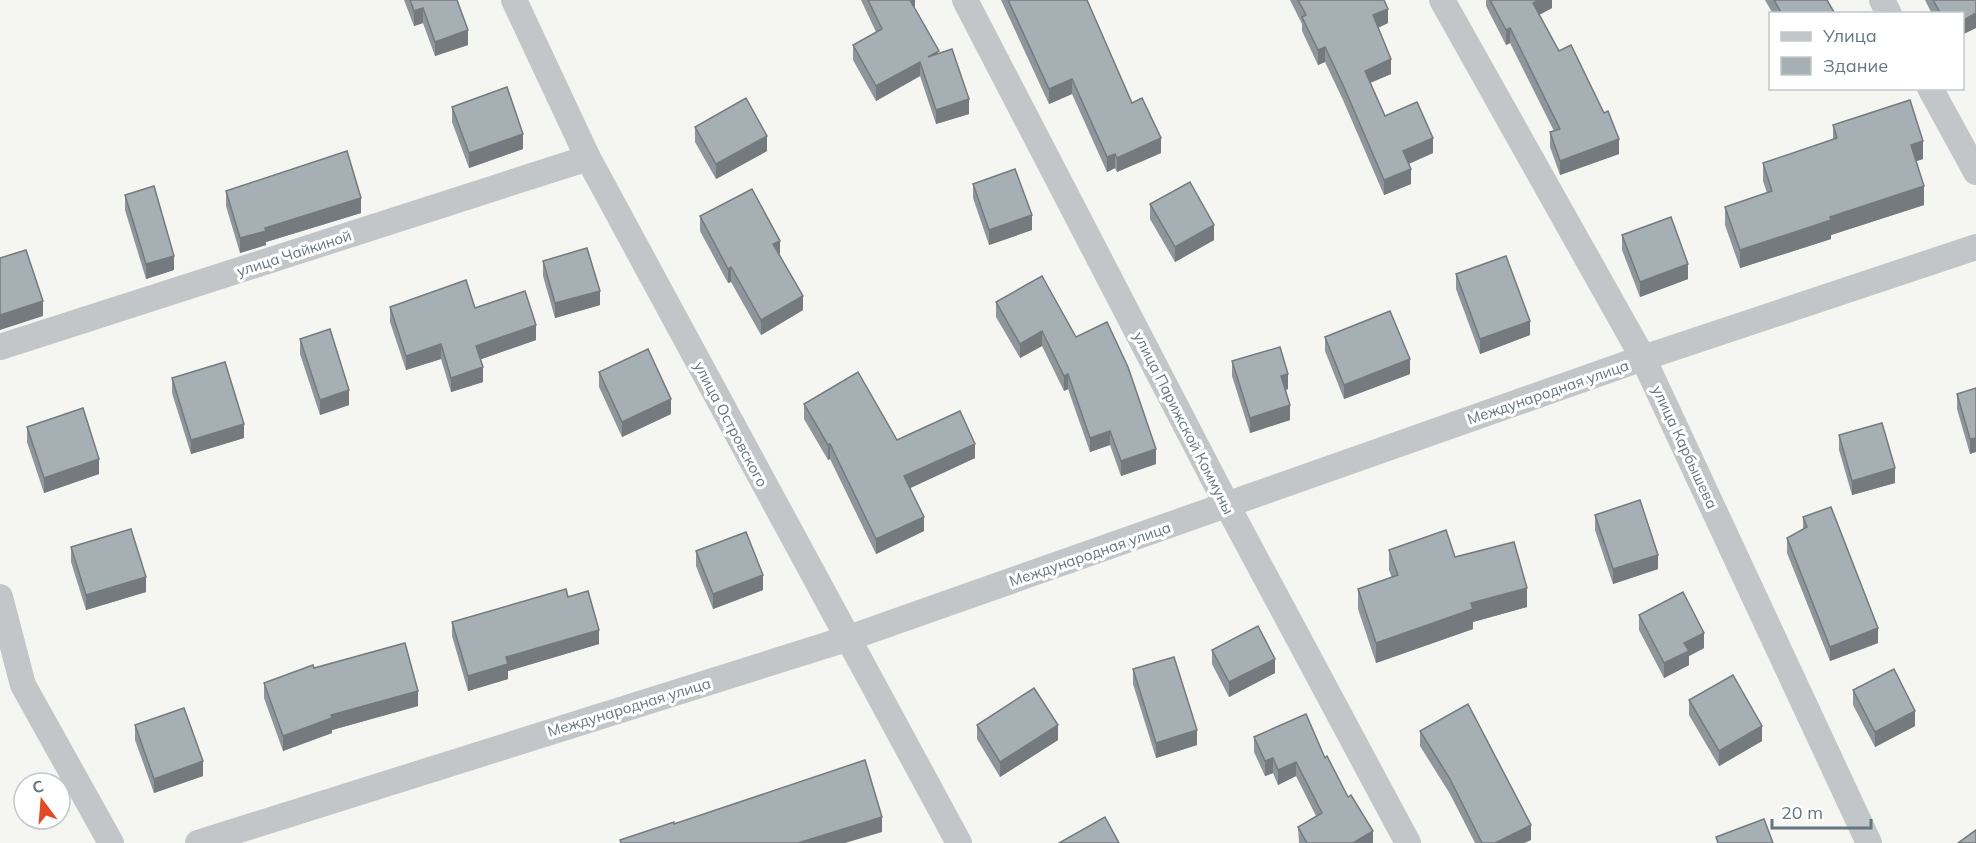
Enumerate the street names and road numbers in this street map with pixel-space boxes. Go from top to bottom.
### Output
street label: улица Чайкиной [234,225,354,281]
street label: улица Парижской Коммуны [1130,328,1238,518]
street label: Международная улица [1465,355,1631,429]
street label: улица Островского [690,358,772,490]
street label: улица Карбышева [1648,382,1722,512]
street label: Международная улица [1007,517,1173,591]
street label: Международная улица [545,673,713,741]

